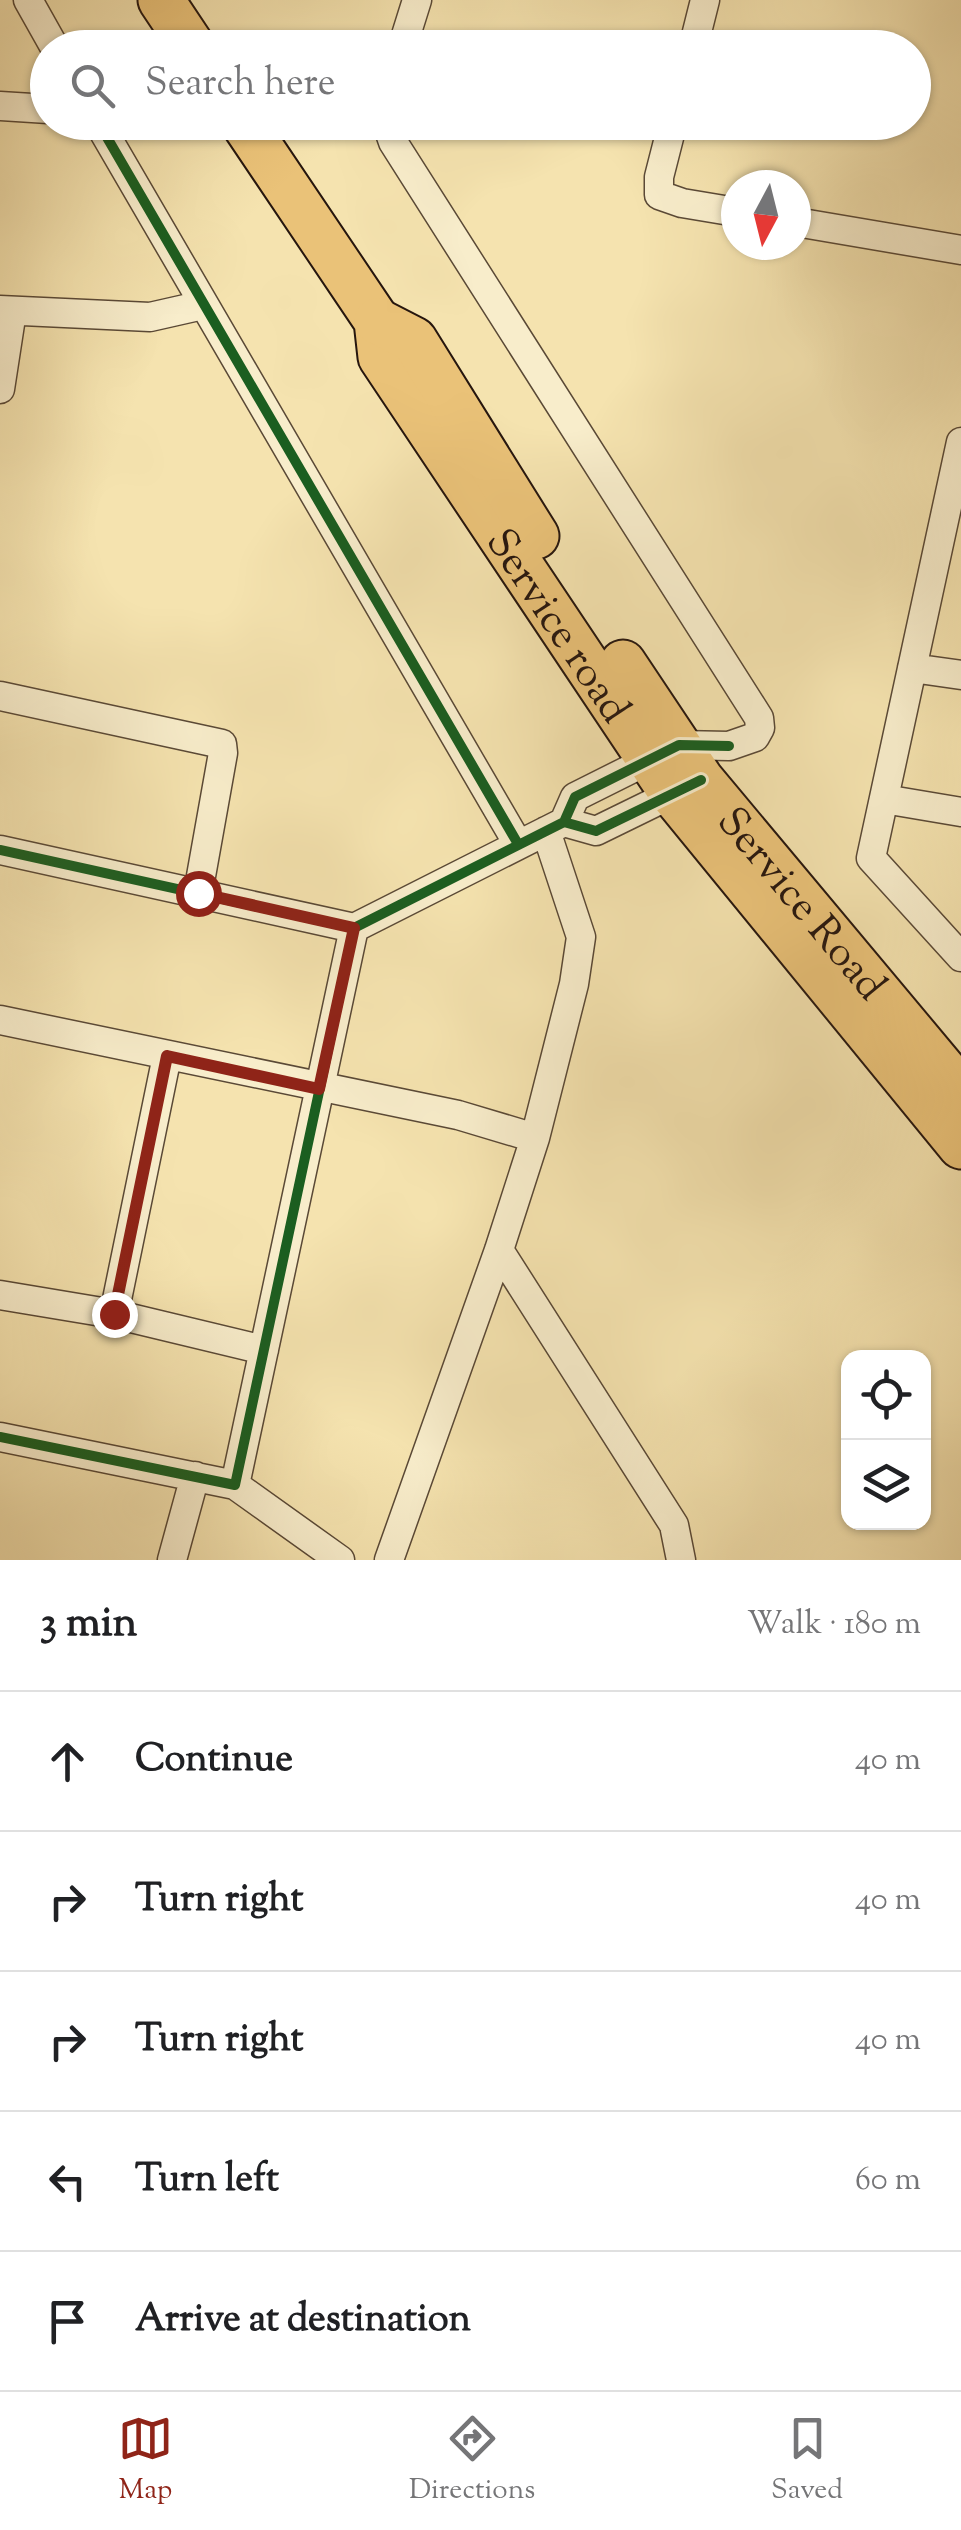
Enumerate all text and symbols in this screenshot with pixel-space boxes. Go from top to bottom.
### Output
search box [30,30,931,140]
icon: search [65,58,120,113]
text: Search here [145,58,336,112]
north arrow [721,170,811,260]
street label: Service road [469,518,643,737]
street label: Service Road [701,796,898,1015]
route start [176,871,222,917]
route end [92,1292,138,1338]
map controls [841,1350,931,1530]
button: locate [841,1350,931,1440]
button: layers [841,1440,931,1530]
text: 3 min [40,1595,137,1655]
text: Walk · 180 m [747,1602,921,1648]
icon: ahead [40,1734,95,1789]
text: Continue [135,1734,293,1788]
text: 40 m [855,1738,921,1784]
icon: right [40,1874,95,1929]
text: Turn right [135,1874,303,1928]
text: 40 m [855,1878,921,1924]
icon: right [40,2014,95,2069]
text: Turn right [135,2014,303,2068]
text: 40 m [855,2018,921,2064]
icon: left [40,2154,95,2209]
text: Turn left [135,2154,279,2208]
text: 60 m [855,2158,921,2204]
icon: arrive [40,2294,95,2349]
text: Arrive at destination [135,2294,471,2348]
tab: Map [118,2411,173,2511]
tab: Directions [409,2411,535,2511]
tab: Saved [771,2411,843,2511]

